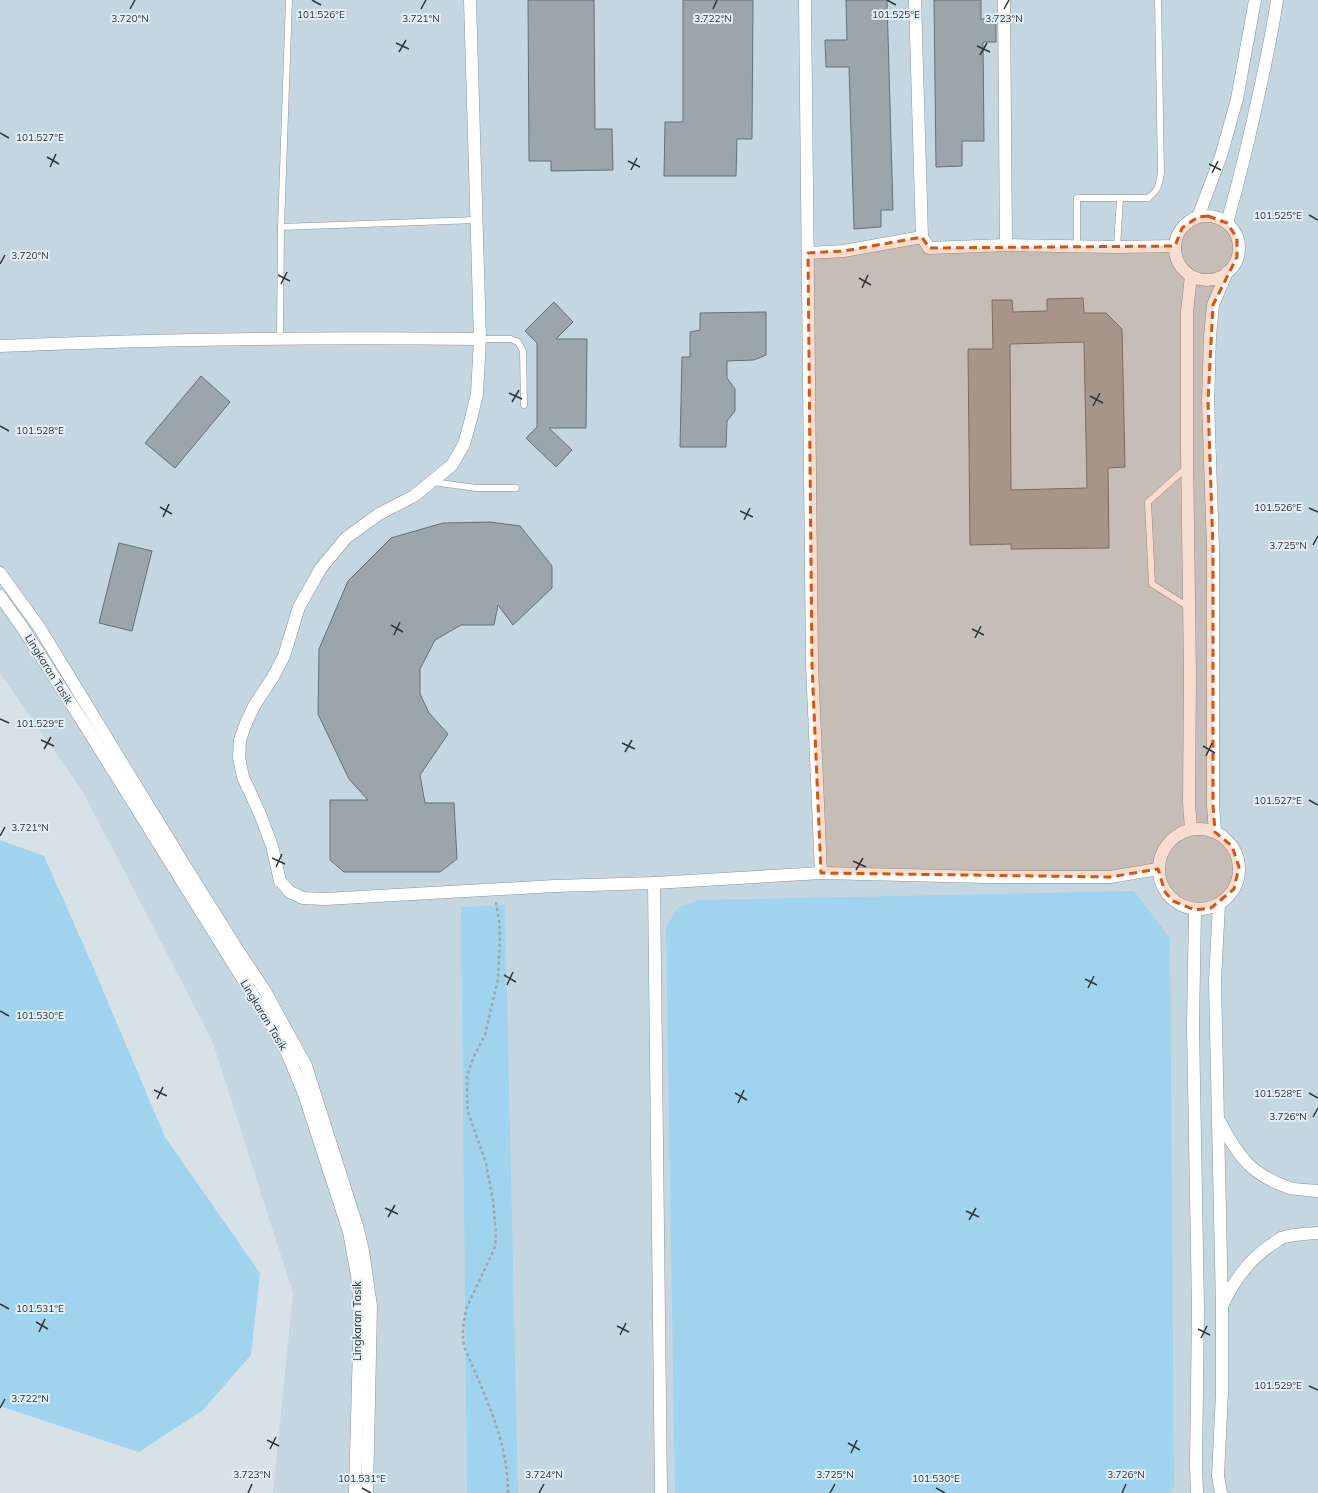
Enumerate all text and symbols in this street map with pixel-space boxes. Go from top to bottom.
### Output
text: 101.526°E [297,8,345,21]
text: 101.525°E [872,8,920,21]
text: 3.720°N [111,12,149,25]
text: 3.721°N [402,12,440,25]
text: 3.722°N [694,12,732,25]
text: 3.723°N [985,12,1023,25]
text: 101.527°E [16,131,64,144]
text: 101.525°E [1254,209,1302,222]
text: 3.720°N [11,249,49,262]
text: 101.528°E [16,424,64,437]
text: 101.526°E [1254,501,1302,514]
text: 3.725°N [1269,539,1307,552]
street label: Lingkaran Tasik [22,631,76,707]
text: 101.529°E [16,717,64,730]
text: 101.527°E [1254,794,1302,807]
text: 3.721°N [11,821,49,834]
street label: Lingkaran Tasik [237,977,291,1053]
text: 101.530°E [16,1009,64,1022]
text: 101.528°E [1254,1087,1302,1100]
text: 3.726°N [1269,1110,1307,1123]
street label: Lingkaran Tasik [350,1281,364,1361]
text: 101.531°E [16,1302,64,1315]
text: 101.529°E [1254,1379,1302,1392]
text: 3.722°N [11,1392,49,1405]
text: 3.723°N [233,1468,271,1481]
text: 3.724°N [525,1468,563,1481]
text: 3.725°N [816,1468,854,1481]
text: 3.726°N [1107,1468,1145,1481]
text: 101.531°E [338,1472,386,1485]
text: 101.530°E [912,1472,960,1485]

